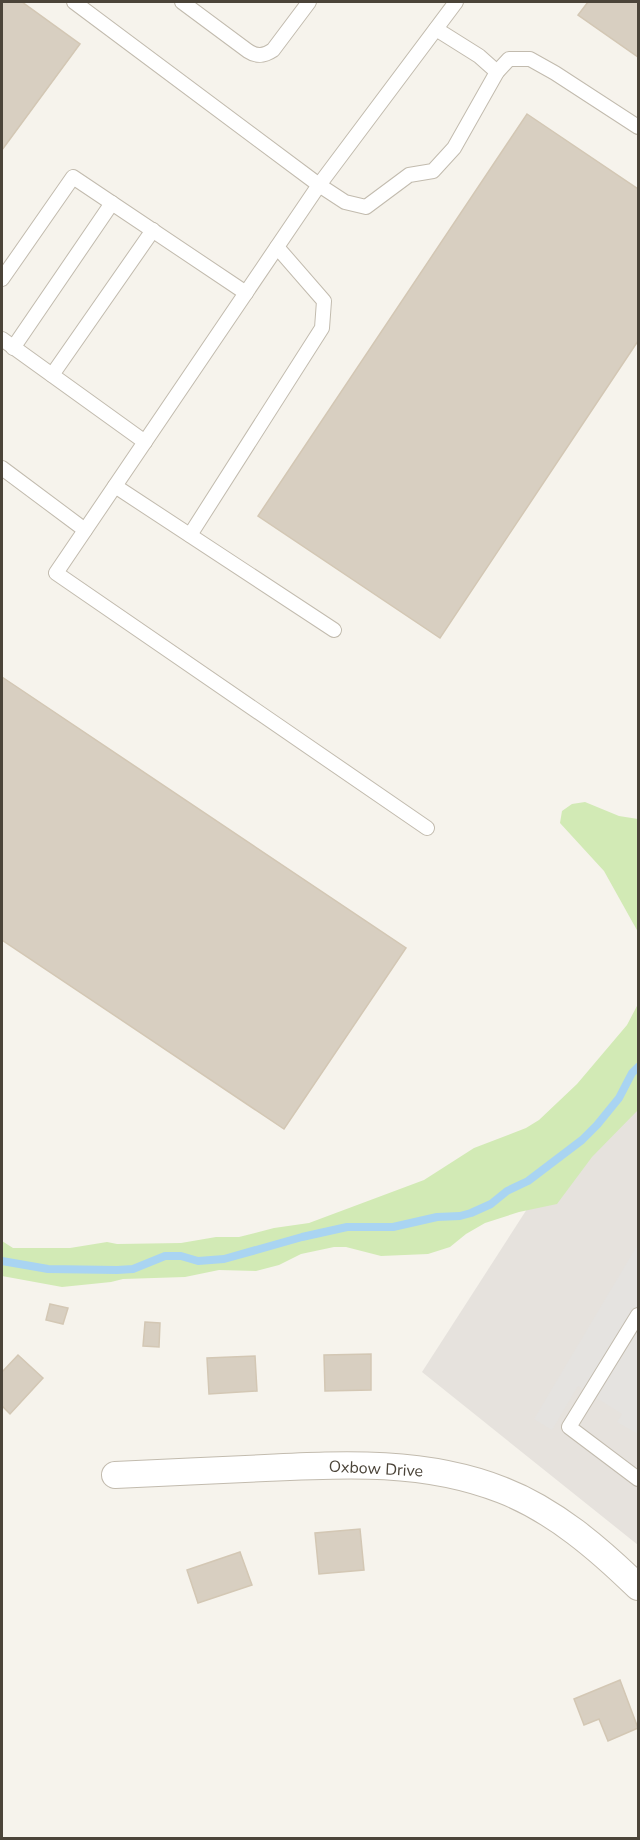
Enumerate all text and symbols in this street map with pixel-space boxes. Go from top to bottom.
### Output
street label: Oxbow Drive [328,1456,424,1482]

